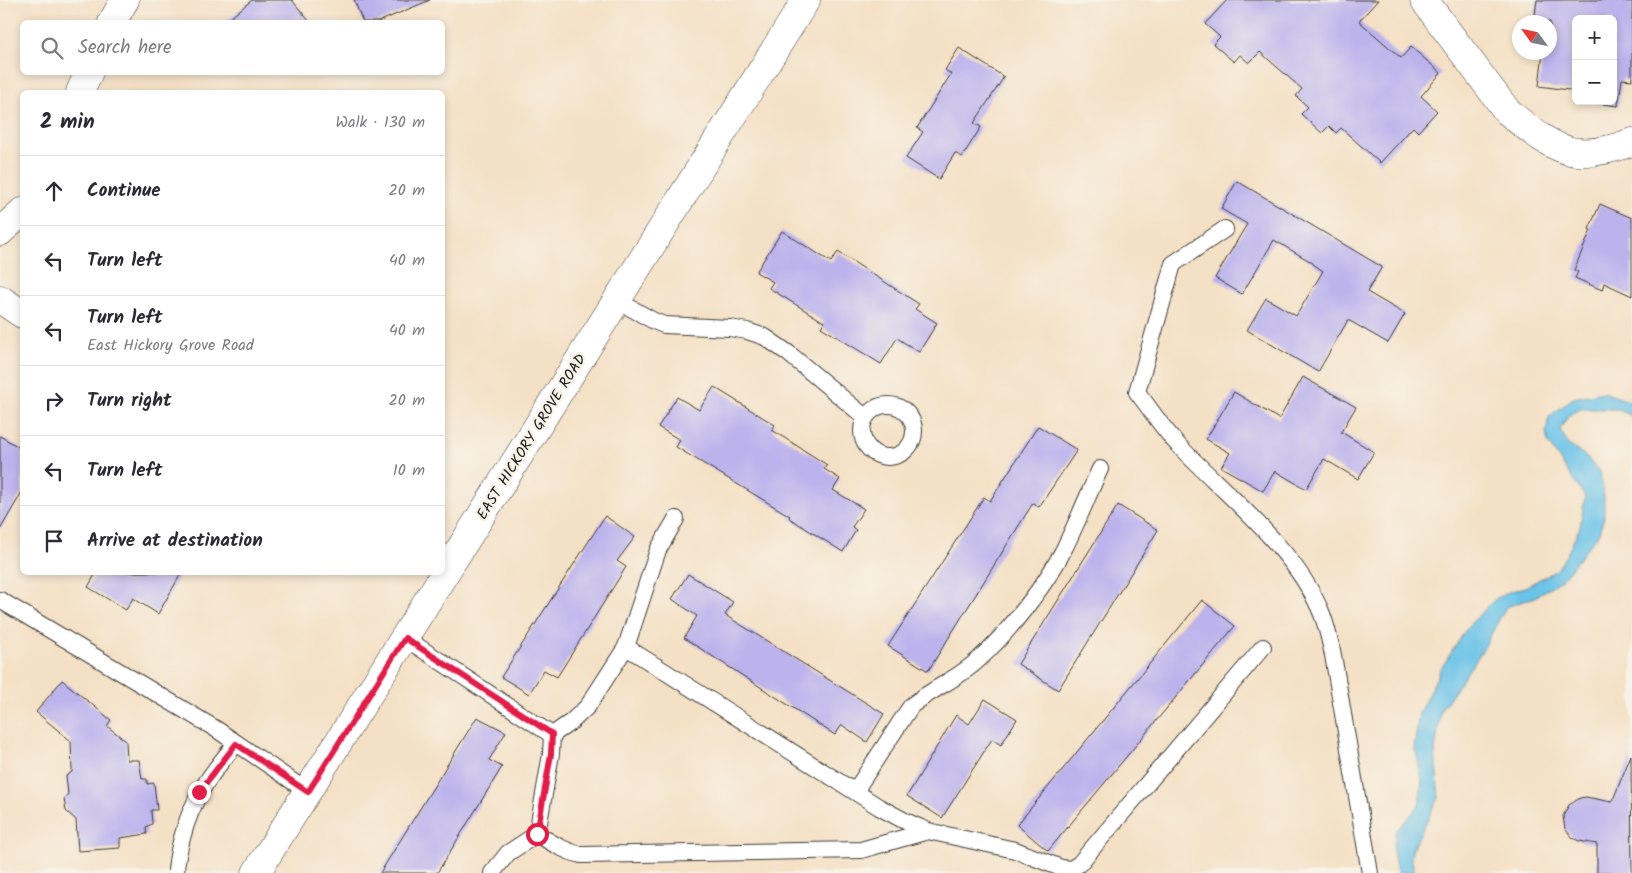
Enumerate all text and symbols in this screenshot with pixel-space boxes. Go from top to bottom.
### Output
north arrow [1512,15,1557,60]
map controls [1572,15,1617,105]
button: + [1572,15,1617,60]
search box [20,20,445,75]
text: Search here [78,33,172,63]
icon: search [38,34,66,62]
button: − [1572,60,1617,105]
text: 2 min [40,106,95,139]
text: Walk · 130 m [336,110,425,135]
text: Continue [87,176,160,206]
icon: ahead [40,177,68,205]
text: 20 m [389,178,425,203]
text: Turn left [87,246,162,276]
icon: left [40,247,68,275]
text: 40 m [389,248,425,273]
text: Turn left [87,303,162,333]
icon: left [40,317,68,345]
text: 40 m [389,318,425,343]
text: East Hickory Grove Road [87,333,254,358]
street label: EAST HICKORY GROVE ROAD [471,349,593,525]
text: Turn right [87,386,172,416]
icon: right [40,387,68,415]
text: 20 m [389,388,425,413]
text: Turn left [87,456,162,486]
icon: left [40,457,68,485]
text: 10 m [393,458,425,483]
text: Arrive at destination [87,526,263,556]
icon: arrive [40,527,68,555]
route end [188,781,211,804]
route start [526,823,549,846]

